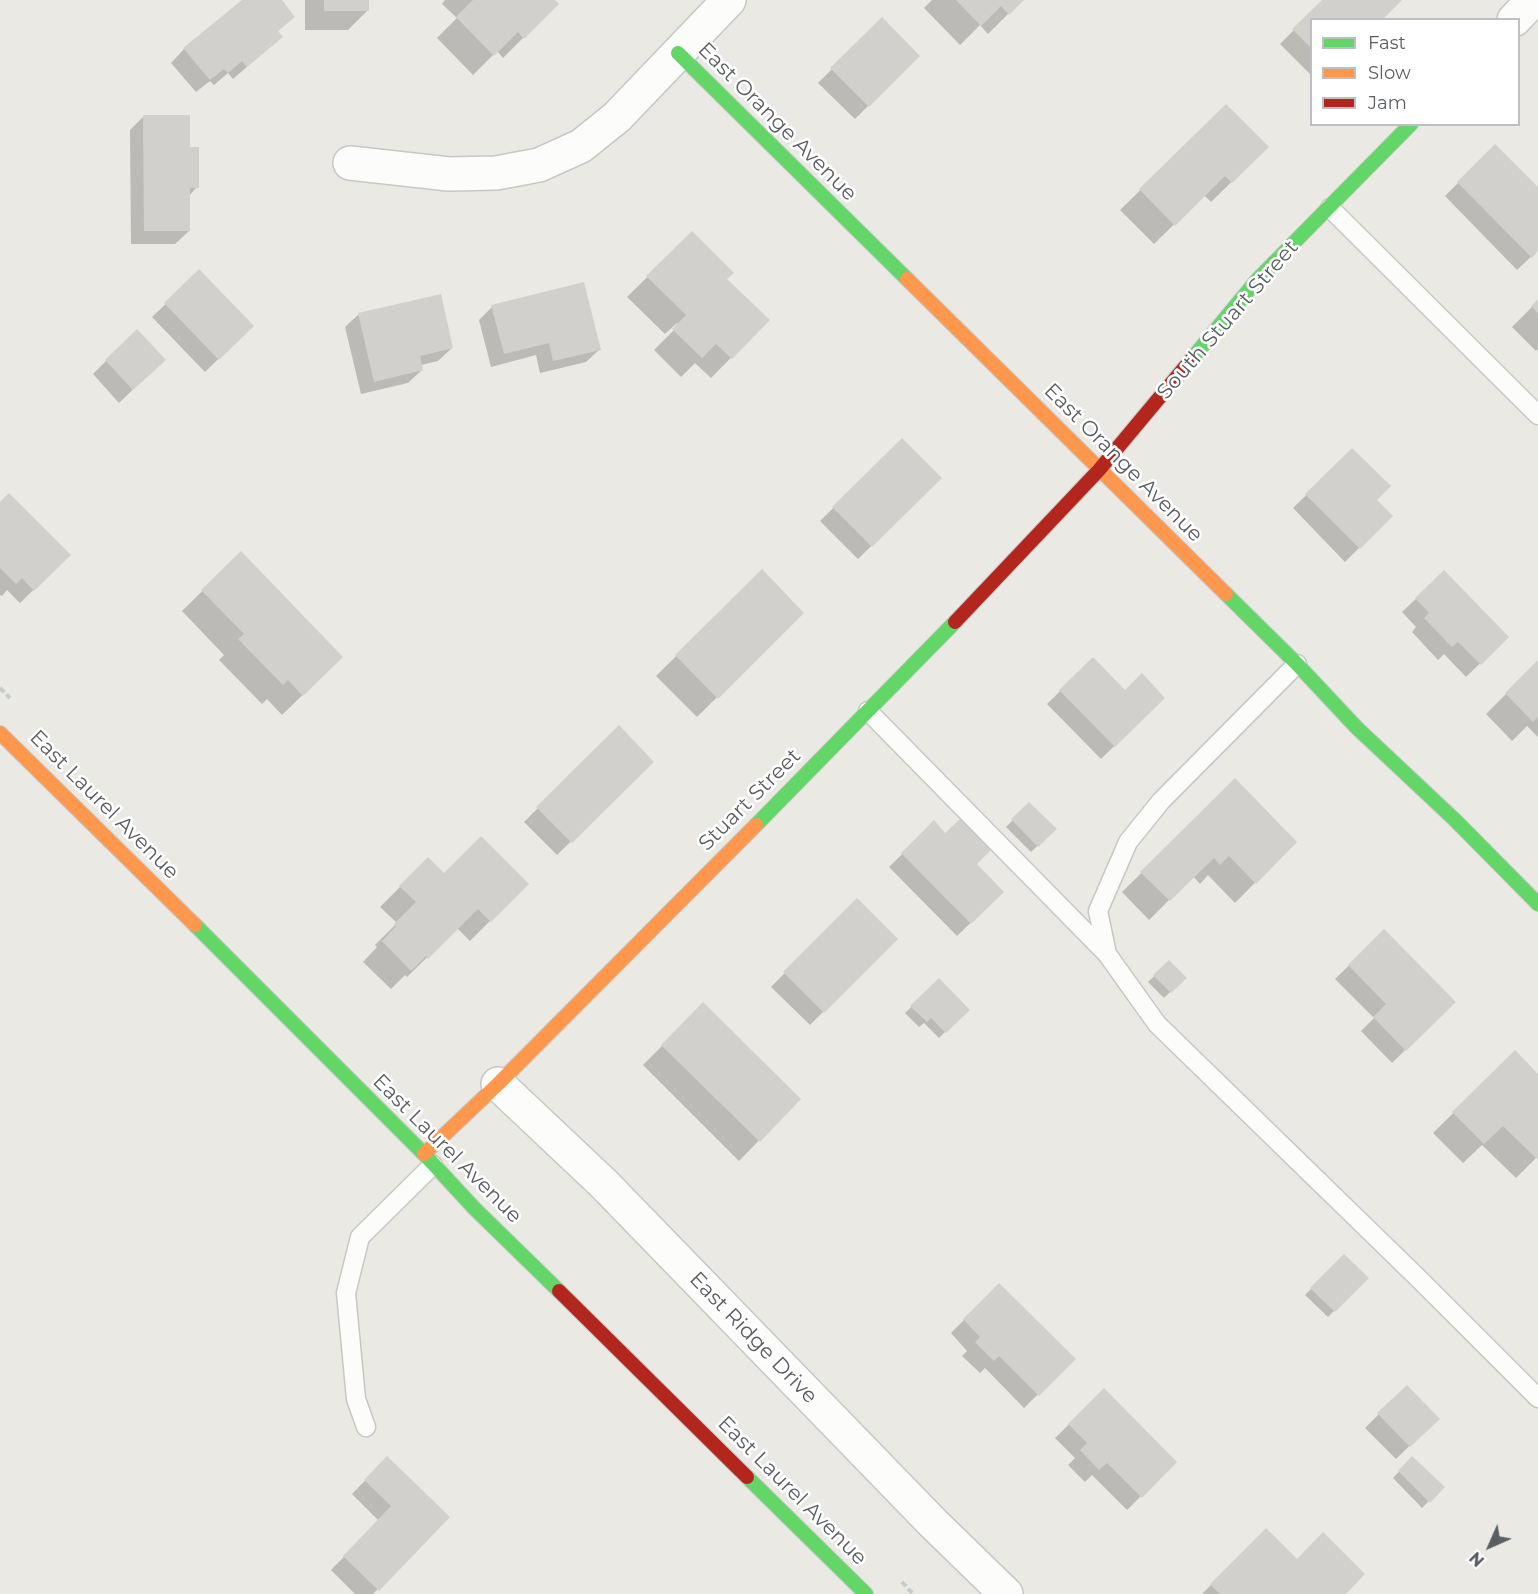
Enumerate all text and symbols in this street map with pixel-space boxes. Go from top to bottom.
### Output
legend [1310,18,1520,126]
text: Fast [1368,32,1406,54]
street label: East Orange Avenue [692,37,862,207]
text: Slow [1368,62,1411,84]
text: Jam [1368,92,1407,114]
street label: South Stuart Street [1152,235,1304,405]
street label: East Orange Avenue [1038,378,1208,548]
street label: East Laurel Avenue [24,725,184,885]
street label: Stuart Street [694,744,806,856]
street label: East Laurel Avenue [367,1069,527,1229]
street label: East Ridge Drive [684,1267,822,1409]
street label: East Laurel Avenue [712,1411,872,1571]
north arrow [1460,1516,1520,1576]
text: N [1466,1548,1488,1570]

